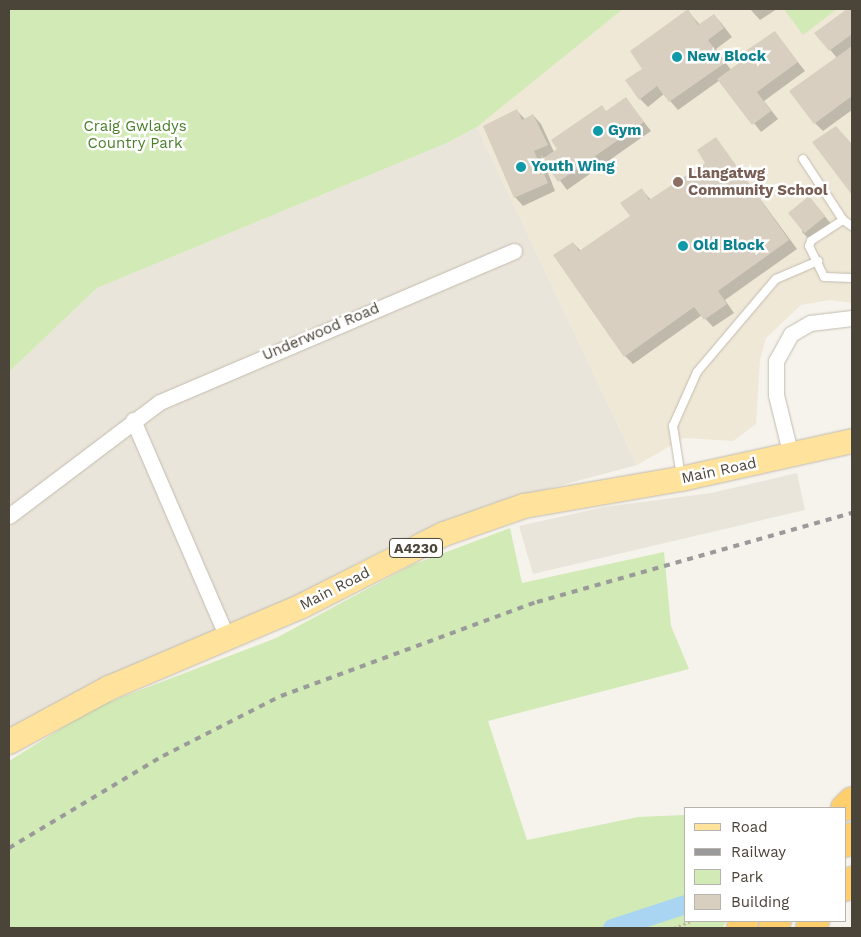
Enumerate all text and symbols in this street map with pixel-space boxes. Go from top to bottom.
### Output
place label: New Block [687,48,766,66]
marker: New Block [671,51,683,63]
park label: Craig Gwladys Country Park [83,117,187,152]
place label: Gym [608,122,641,140]
marker: Gym [592,125,604,137]
place label: Youth Wing [531,158,615,176]
marker: Youth Wing [515,161,527,173]
place label: Llangatwg Community School [688,164,828,199]
marker: Llangatwg Community School [672,176,684,188]
place label: Old Block [693,237,765,255]
marker: Old Block [677,240,689,252]
street label: Underwood Road [260,299,382,365]
street label: Main Road [680,454,758,488]
road number: A4230 [388,536,444,560]
street label: Main Road [297,564,373,614]
legend [684,807,846,922]
text: Road [731,818,768,836]
text: Railway [731,843,786,861]
text: Park [731,868,763,886]
text: Building [731,893,789,911]

